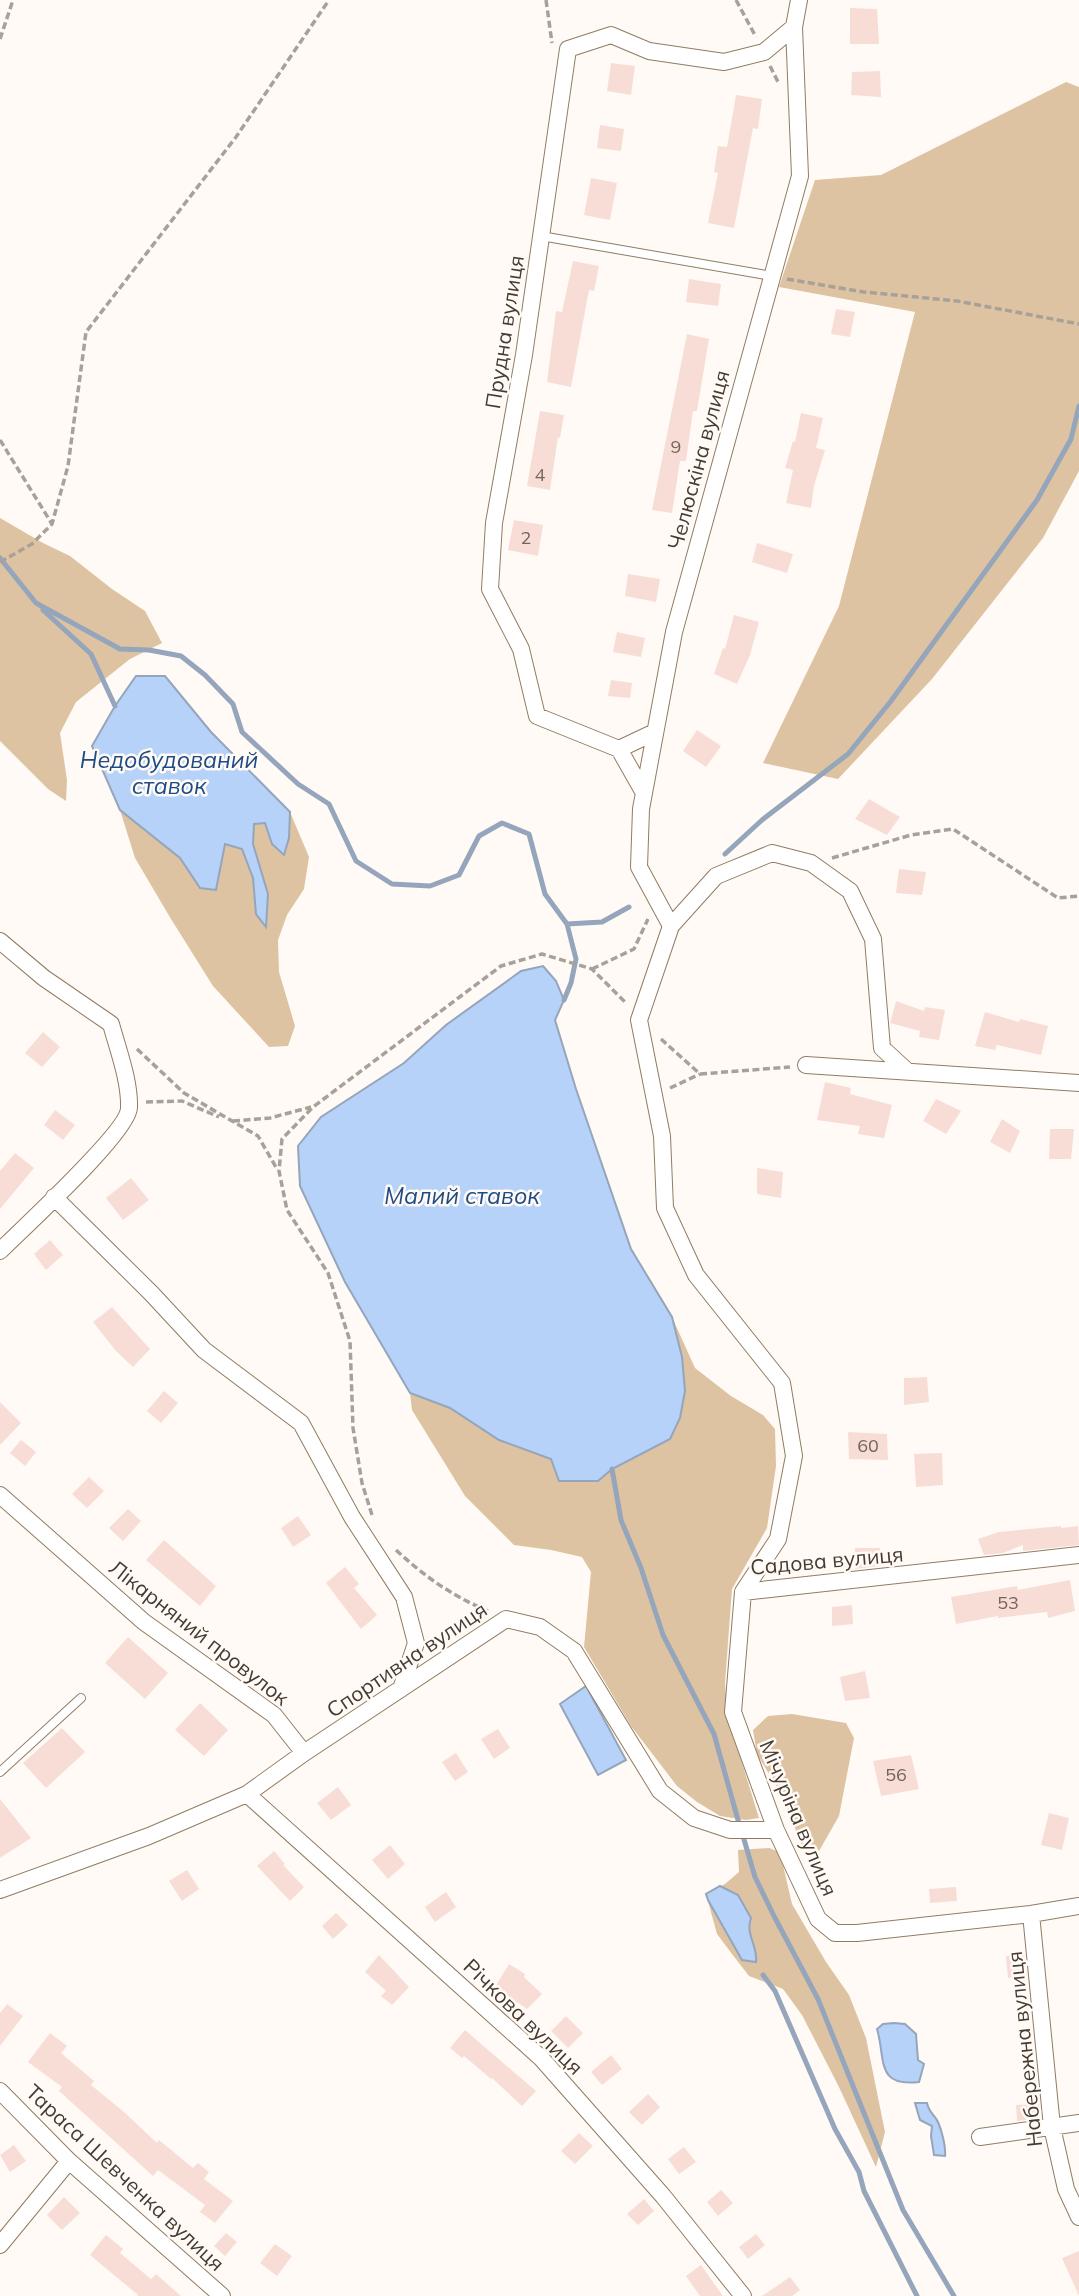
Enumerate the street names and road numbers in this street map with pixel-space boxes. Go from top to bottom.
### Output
street label: Прудна вулиця [479,253,529,410]
street label: Челюскіна вулиця [662,367,734,552]
street label: Садова вулиця [749,1540,905,1580]
street label: Лікарняний провулок [105,1554,295,1711]
street label: Спортивна вулиця [321,1596,492,1723]
street label: Мічуріна вулиця [754,1736,843,1900]
street label: Набережна вулиця [1001,1950,1047,2148]
street label: Річкова вулиця [459,1953,589,2080]
street label: Тараса Шевченка вулиця [21,2078,230,2276]

